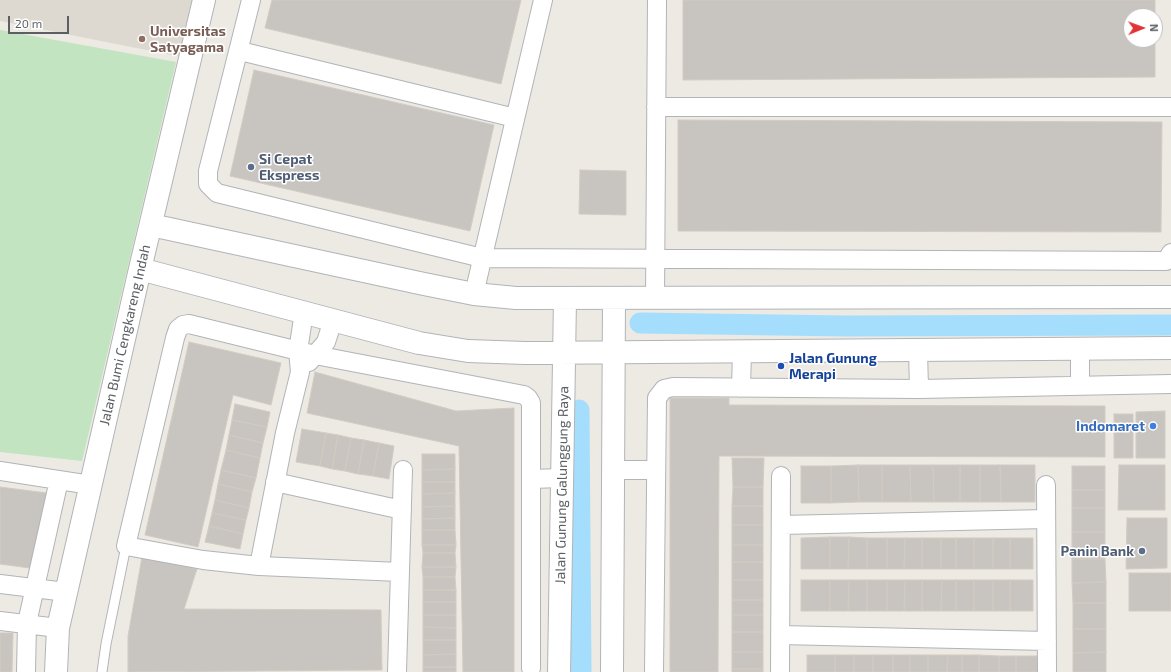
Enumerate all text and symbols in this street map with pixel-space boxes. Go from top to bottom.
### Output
scale bar [10,8,71,34]
north arrow [1123,8,1163,48]
text: 20 m [15,16,42,30]
place label: Universitas Satyagama [150,23,226,56]
text: N [1148,24,1161,32]
marker: Universitas Satyagama [137,34,147,44]
place label: Si Cepat Ekspress [259,151,319,184]
marker: Si Cepat Ekspress [246,162,256,172]
street label: Jalan Bumi Cengkareng Indah [96,243,154,427]
place label: Jalan Gunung Merapi [789,350,877,382]
marker: Jalan Gunung Merapi [776,361,786,371]
street label: Jalan Gunung Galunggung Raya [552,386,572,584]
place label: Indomaret [1076,418,1145,434]
marker: Indomaret [1148,421,1158,431]
place label: Panin Bank [1061,543,1134,559]
marker: Panin Bank [1137,546,1147,556]

